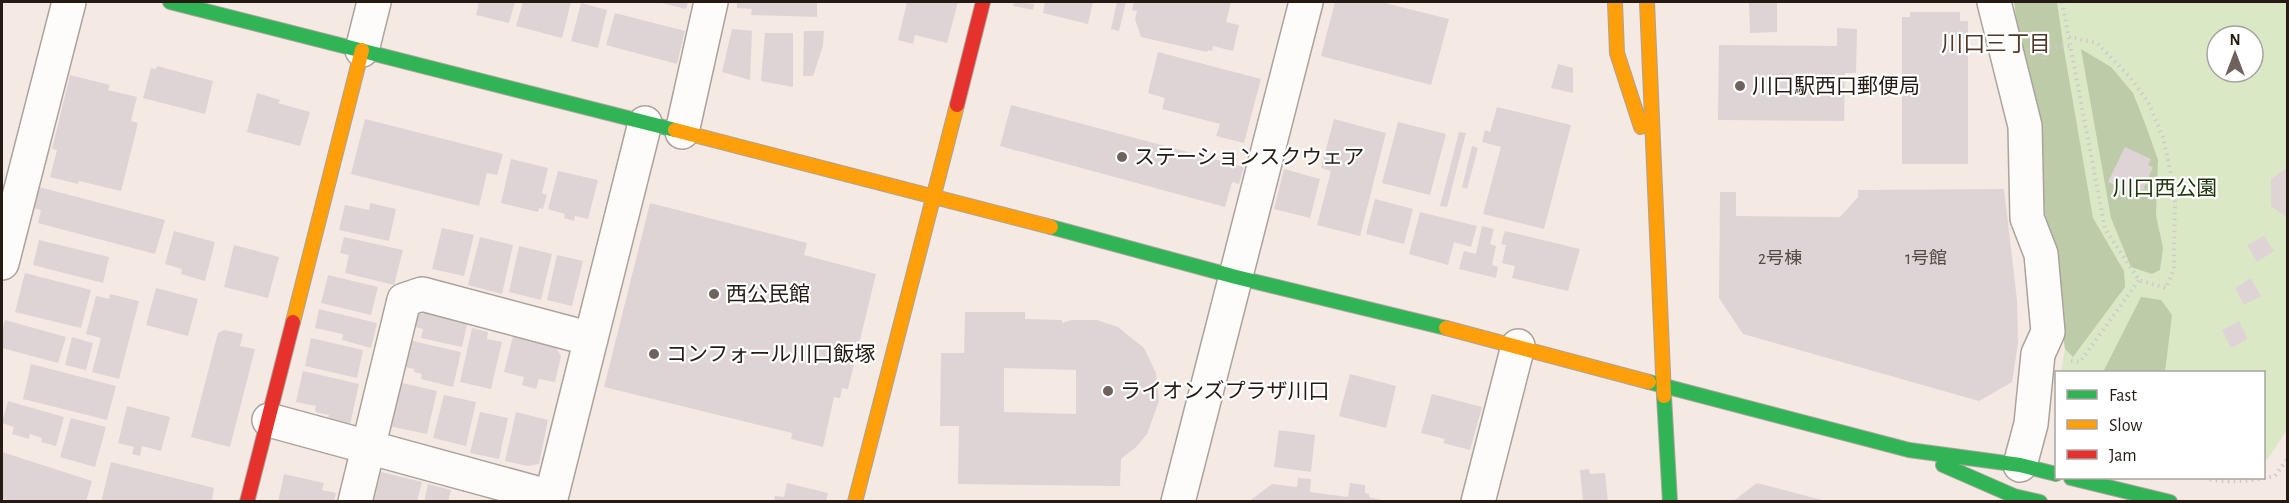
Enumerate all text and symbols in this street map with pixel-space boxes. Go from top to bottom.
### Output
north arrow [2205,24,2265,84]
text: N [2229,32,2241,48]
district label: 川口三丁目 [1941,33,2051,55]
place label: 川口駅西口郵便局 [1752,75,1920,97]
marker: 川口駅西口郵便局 [1733,79,1747,93]
place label: ステーションスクウェア [1134,146,1364,168]
marker: ステーションスクウェア [1115,150,1129,164]
park label: 川口西公園 [2113,178,2218,199]
house number: 2号棟 [1758,248,1802,268]
house number: 1号館 [1905,249,1947,268]
place label: 西公民館 [726,283,810,305]
marker: 西公民館 [707,287,721,301]
place label: コンフォール川口飯塚 [666,343,875,365]
marker: コンフォール川口飯塚 [647,347,661,361]
legend [2055,371,2265,479]
place label: ライオンズプラザ川口 [1120,379,1330,402]
marker: ライオンズプラザ川口 [1101,384,1115,398]
text: Fast [2109,387,2137,405]
text: Slow [2109,417,2142,435]
text: Jam [2109,447,2137,465]

